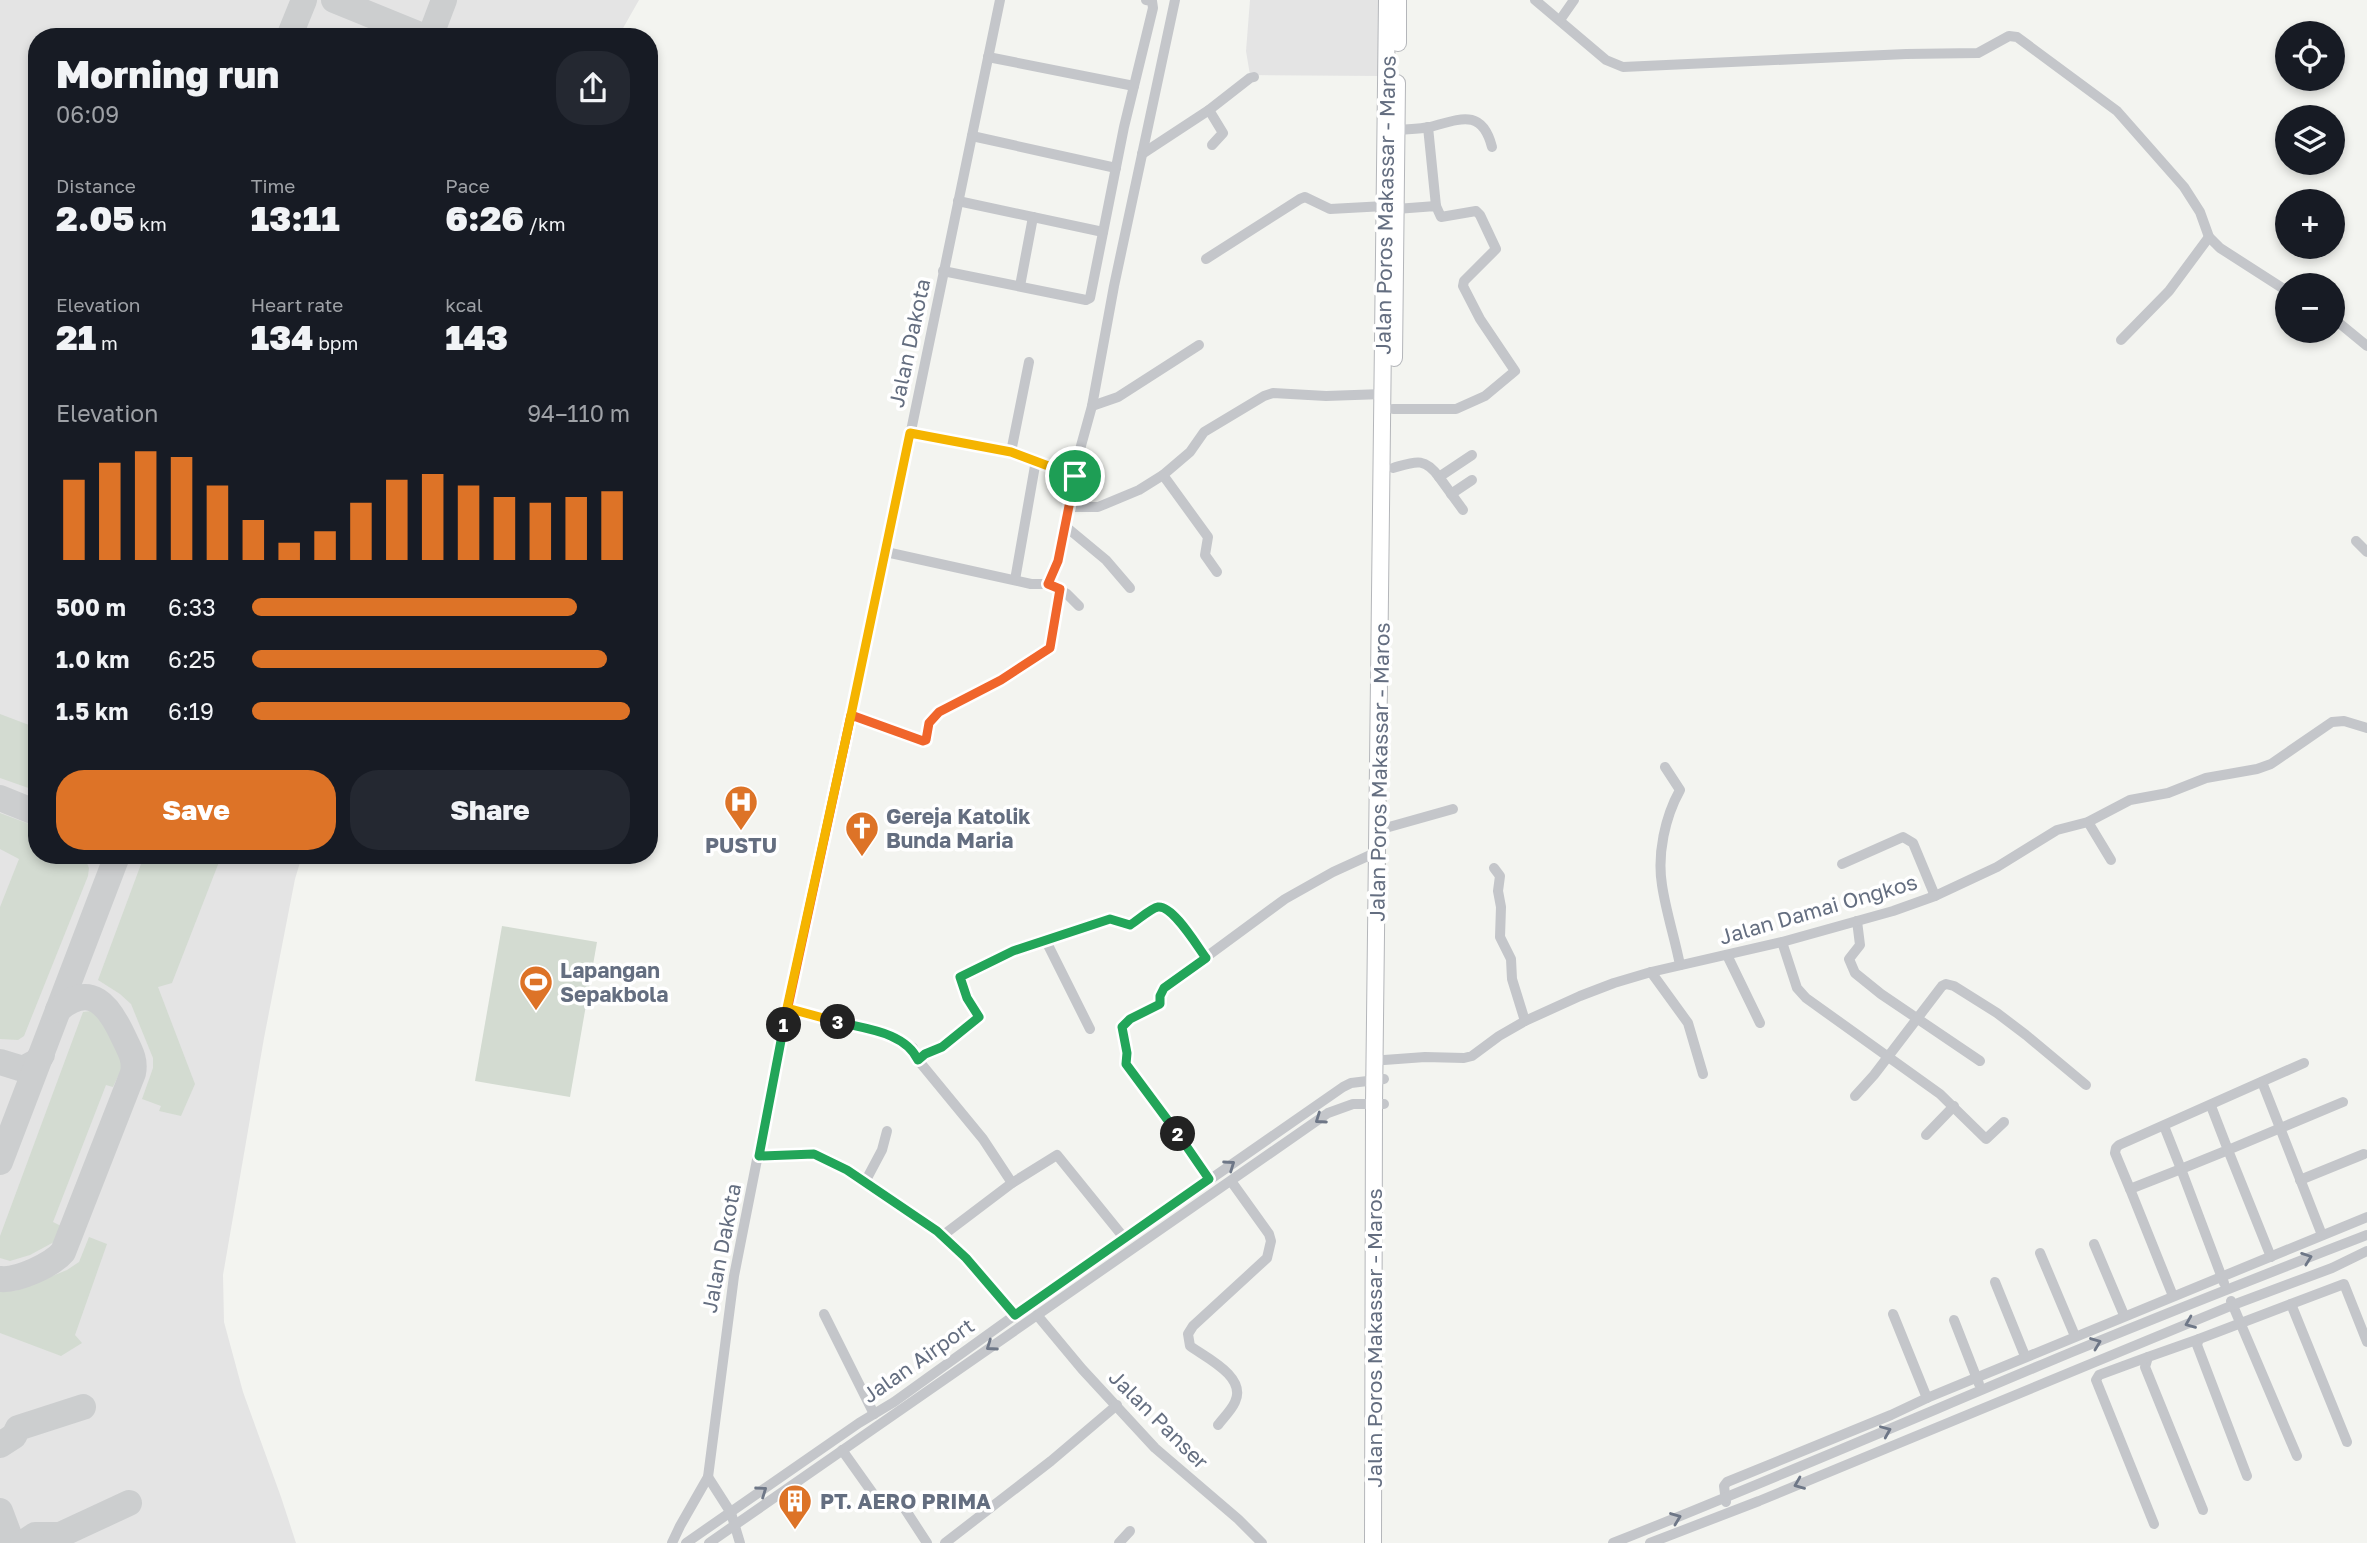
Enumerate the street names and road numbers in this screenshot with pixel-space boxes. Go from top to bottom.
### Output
street label: Jalan Poros Makassar - Maros [1369,55,1401,355]
street label: Jalan Dakota [883,276,935,410]
street label: Jalan Poros Makassar - Maros [1363,622,1395,922]
street label: Jalan Damai Ongkos [1716,868,1920,950]
street label: Jalan Dakota [696,1181,746,1315]
street label: Jalan Poros Makassar - Maros [1361,1188,1387,1488]
street label: Jalan Airport [857,1312,979,1408]
street label: Jalan Panser [1104,1364,1214,1474]

